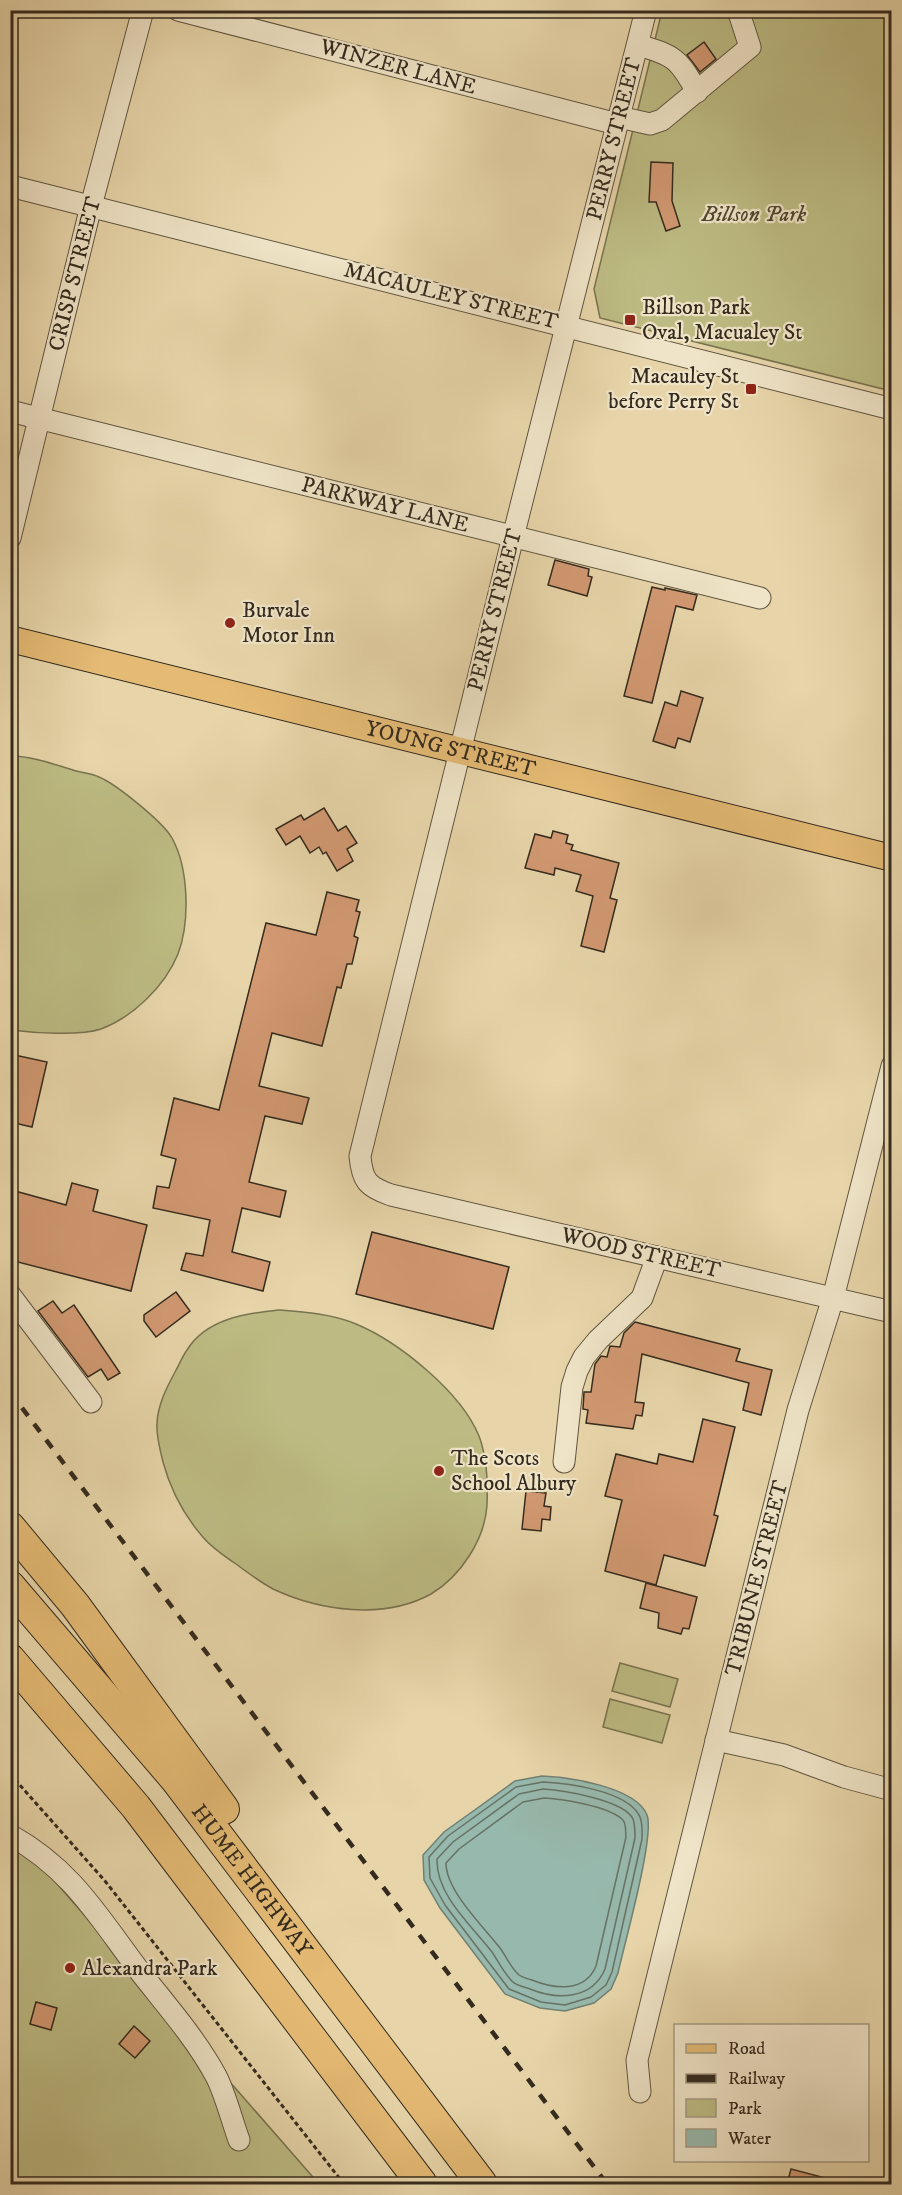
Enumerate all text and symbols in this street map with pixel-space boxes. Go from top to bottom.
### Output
street label: WINZER LANE [316,33,479,101]
street label: PERRY STREET [581,55,647,223]
street label: CRISP STREET [43,194,107,354]
park label: Billson Park [701,201,807,228]
street label: MACAULEY STREET [341,256,561,336]
place label: Billson Park Oval, Macualey St [642,294,802,346]
marker: Billson Park Oval, Macualey St [623,313,637,327]
place label: Macauley St before Perry St [608,363,739,415]
marker: Macauley St before Perry St [744,382,758,396]
street label: PARKWAY LANE [299,471,471,539]
street label: PERRY STREET [462,526,528,694]
place label: Burvale Motor Inn [242,597,336,649]
marker: Burvale Motor Inn [223,616,237,630]
street label: YOUNG STREET [363,714,539,783]
street label: WOOD STREET [558,1221,724,1285]
place label: The Scots School Albury [451,1445,577,1497]
marker: The Scots School Albury [432,1464,446,1478]
street label: TRIBUNE STREET [720,1477,794,1678]
street label: HUME HIGHWAY [186,1799,319,1963]
place label: Alexandra Park [82,1955,218,1982]
marker: Alexandra Park [63,1961,77,1975]
legend [674,2024,869,2162]
text: Road [728,2038,765,2060]
text: Railway [728,2068,786,2090]
text: Park [728,2098,762,2120]
text: Water [727,2128,771,2150]

